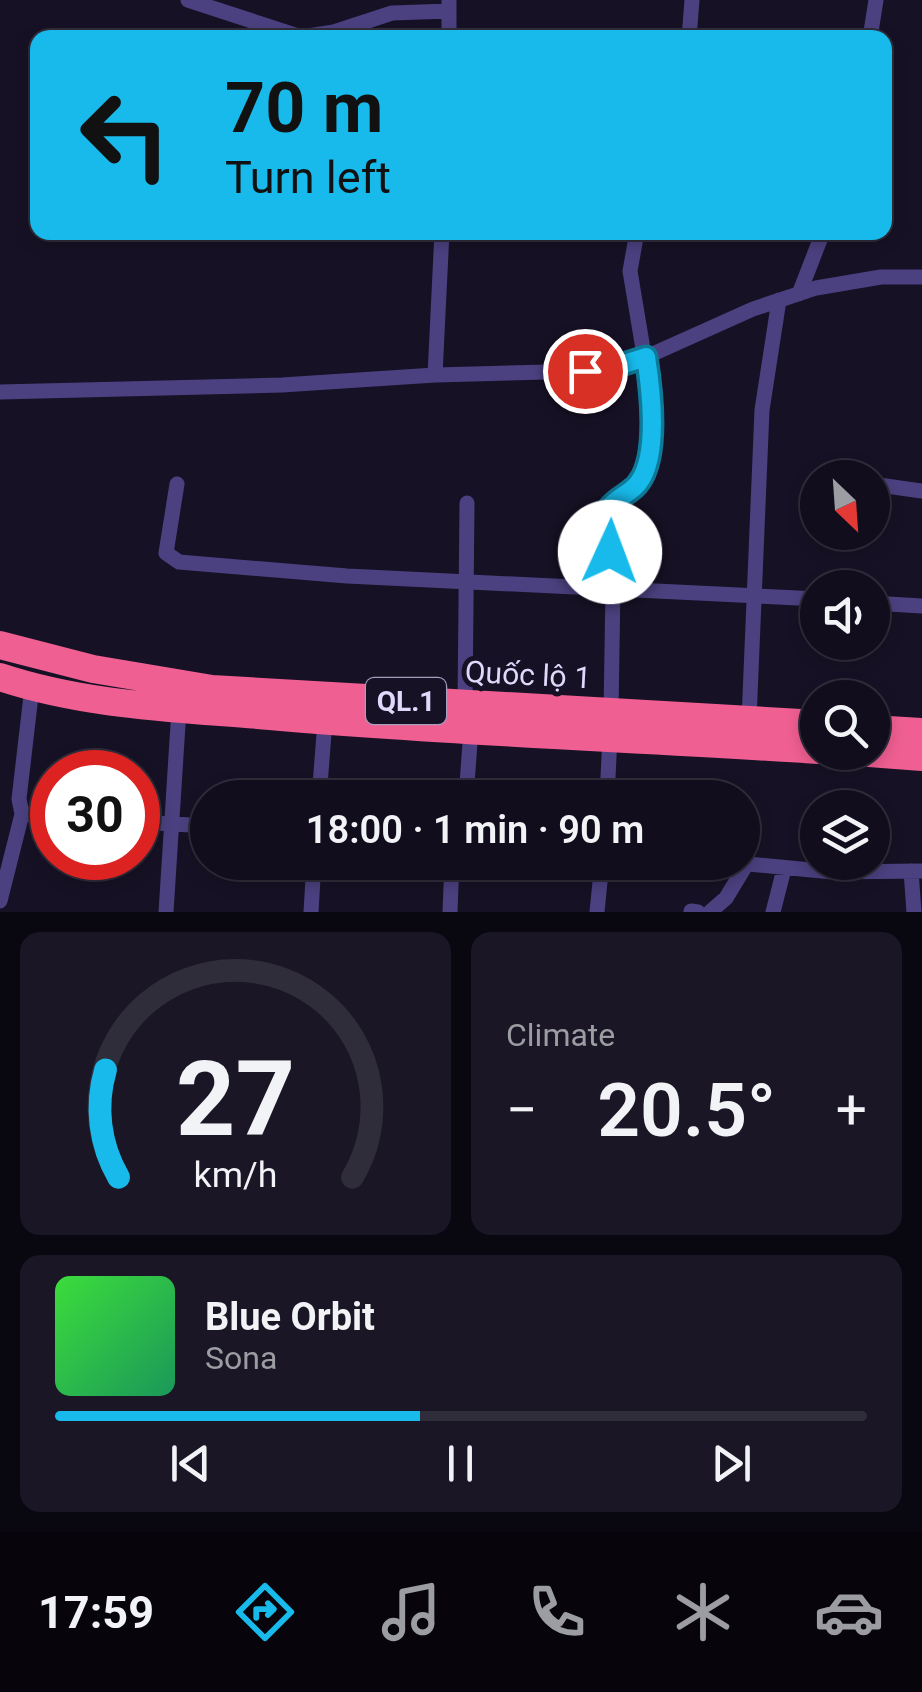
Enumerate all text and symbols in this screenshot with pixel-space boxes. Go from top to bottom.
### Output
text: 70 m [225,67,383,149]
icon: left [60,70,190,200]
text: Turn left [225,151,391,204]
pin [543,329,628,414]
icon: arrive [558,344,613,399]
north arrow [800,460,890,550]
map controls [800,460,890,880]
position arrow [558,500,662,604]
button: sound [800,570,890,660]
street label: Quốc lộ 1 [464,654,592,695]
road number: QL.1 [366,678,446,724]
button: search [800,680,890,770]
speed limit sign: 30 [30,750,160,880]
button: layers [800,790,890,880]
text: 18:00 · 1 min · 90 m [306,808,644,852]
text: Climate [506,1016,615,1054]
text: 27 [176,1039,295,1160]
text: 20.5° [597,1066,776,1154]
text: − [506,1078,537,1142]
text: + [836,1078,867,1142]
text: km/h [194,1154,277,1196]
text: Blue Orbit [205,1295,375,1339]
text: Sona [205,1339,277,1377]
icon: previous [163,1436,218,1491]
icon: pause [433,1436,488,1491]
icon: next [704,1436,759,1491]
icon: directions [230,1577,300,1647]
icon: music [376,1577,446,1647]
icon: phone [522,1577,592,1647]
icon: climate [668,1577,738,1647]
icon: car [814,1577,884,1647]
text: 17:59 [38,1586,154,1639]

